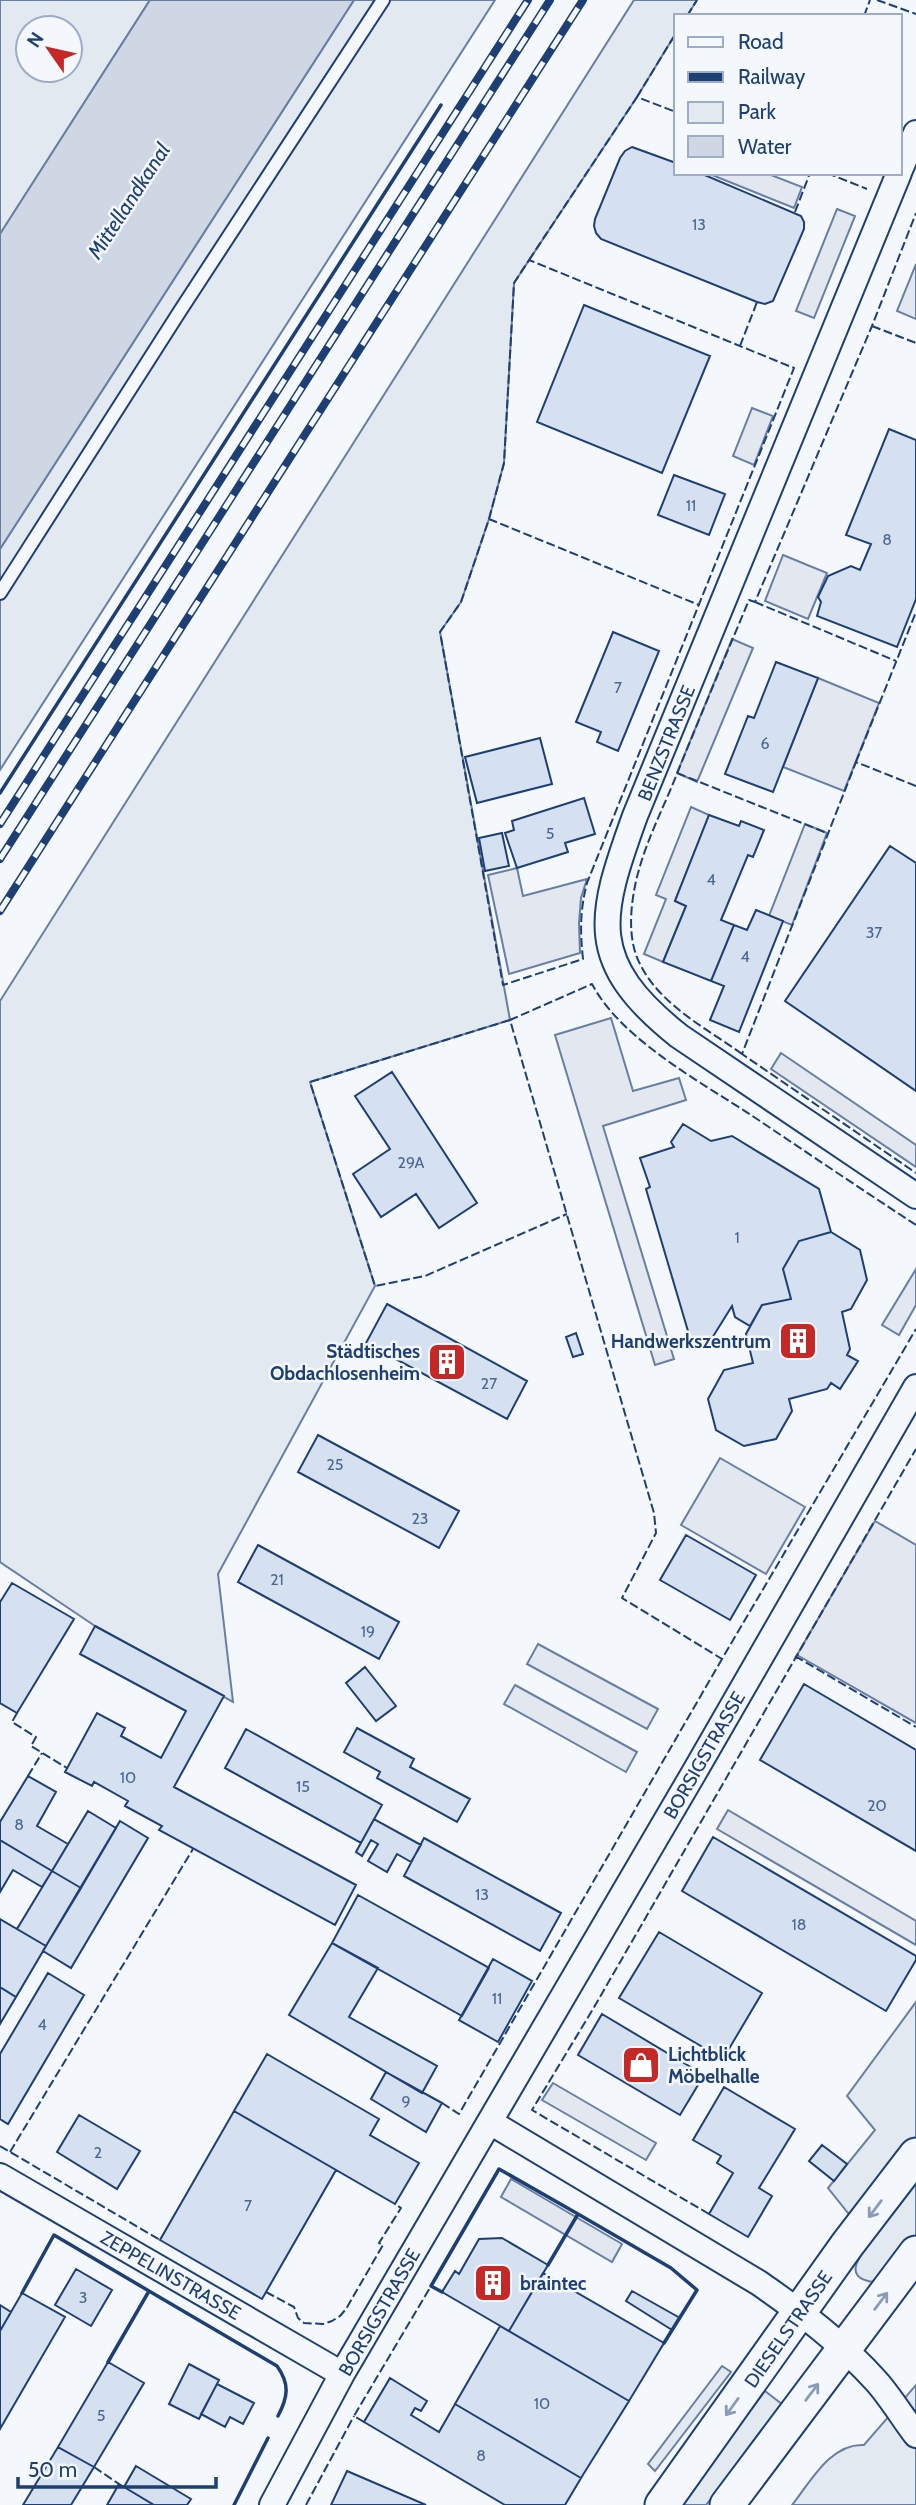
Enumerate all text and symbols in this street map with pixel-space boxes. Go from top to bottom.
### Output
north arrow [14,14,84,84]
legend [674,14,902,175]
text: N [22,28,49,52]
text: Road [738,29,784,54]
text: Railway [738,64,806,89]
text: Park [738,99,776,124]
text: Water [738,134,792,159]
water label: Mittellandkanal [81,138,175,264]
house number: 13 [692,215,706,234]
house number: 11 [686,496,696,515]
house number: 8 [882,530,892,549]
house number: 7 [614,678,622,697]
street label: BENZSTRASSE [633,682,700,804]
house number: 6 [760,734,770,753]
house number: 5 [546,824,554,843]
house number: 4 [706,870,716,889]
house number: 37 [866,923,882,942]
house number: 4 [740,947,750,966]
house number: 29A [398,1153,425,1172]
house number: 1 [734,1228,740,1247]
building icon: Handwerkszentrum [777,1320,819,1362]
place label: Handwerkszentrum [611,1330,771,1353]
place label: Städtisches Obdachlosenheim [270,1340,420,1385]
building icon: Städtisches Obdachlosenheim [426,1341,468,1383]
house number: 27 [481,1374,497,1393]
house number: 25 [326,1455,344,1474]
house number: 23 [411,1509,429,1528]
house number: 21 [270,1570,284,1589]
house number: 19 [361,1622,375,1641]
street label: BORSIGSTRASSE [659,1687,750,1823]
house number: 10 [120,1768,136,1787]
house number: 15 [296,1777,310,1796]
house number: 20 [867,1796,887,1815]
house number: 8 [14,1815,24,1834]
house number: 13 [475,1885,489,1904]
house number: 18 [792,1915,806,1934]
house number: 11 [492,1989,502,2008]
house number: 4 [37,2015,47,2034]
place label: Lichtblick Möbelhalle [668,2043,760,2088]
shop icon: Lichtblick Möbelhalle [620,2044,662,2086]
house number: 9 [401,2092,411,2111]
house number: 2 [94,2143,102,2162]
house number: 7 [244,2196,252,2215]
one-way arrow [867,2199,882,2218]
street label: ZEPPELINSTRASSE [97,2226,245,2325]
street label: BORSIGSTRASSE [334,2244,425,2380]
building icon: braintec [472,2262,514,2304]
street label: DIESELSTRASSE [740,2266,837,2392]
place label: braintec [520,2272,587,2295]
house number: 3 [79,2288,87,2307]
one-way arrow [873,2292,888,2311]
one-way arrow [805,2383,820,2401]
house number: 10 [534,2394,550,2413]
one-way arrow [725,2397,740,2416]
house number: 5 [97,2406,105,2425]
scale bar [18,2446,215,2490]
house number: 8 [476,2446,486,2465]
text: 50 m [28,2457,77,2482]

